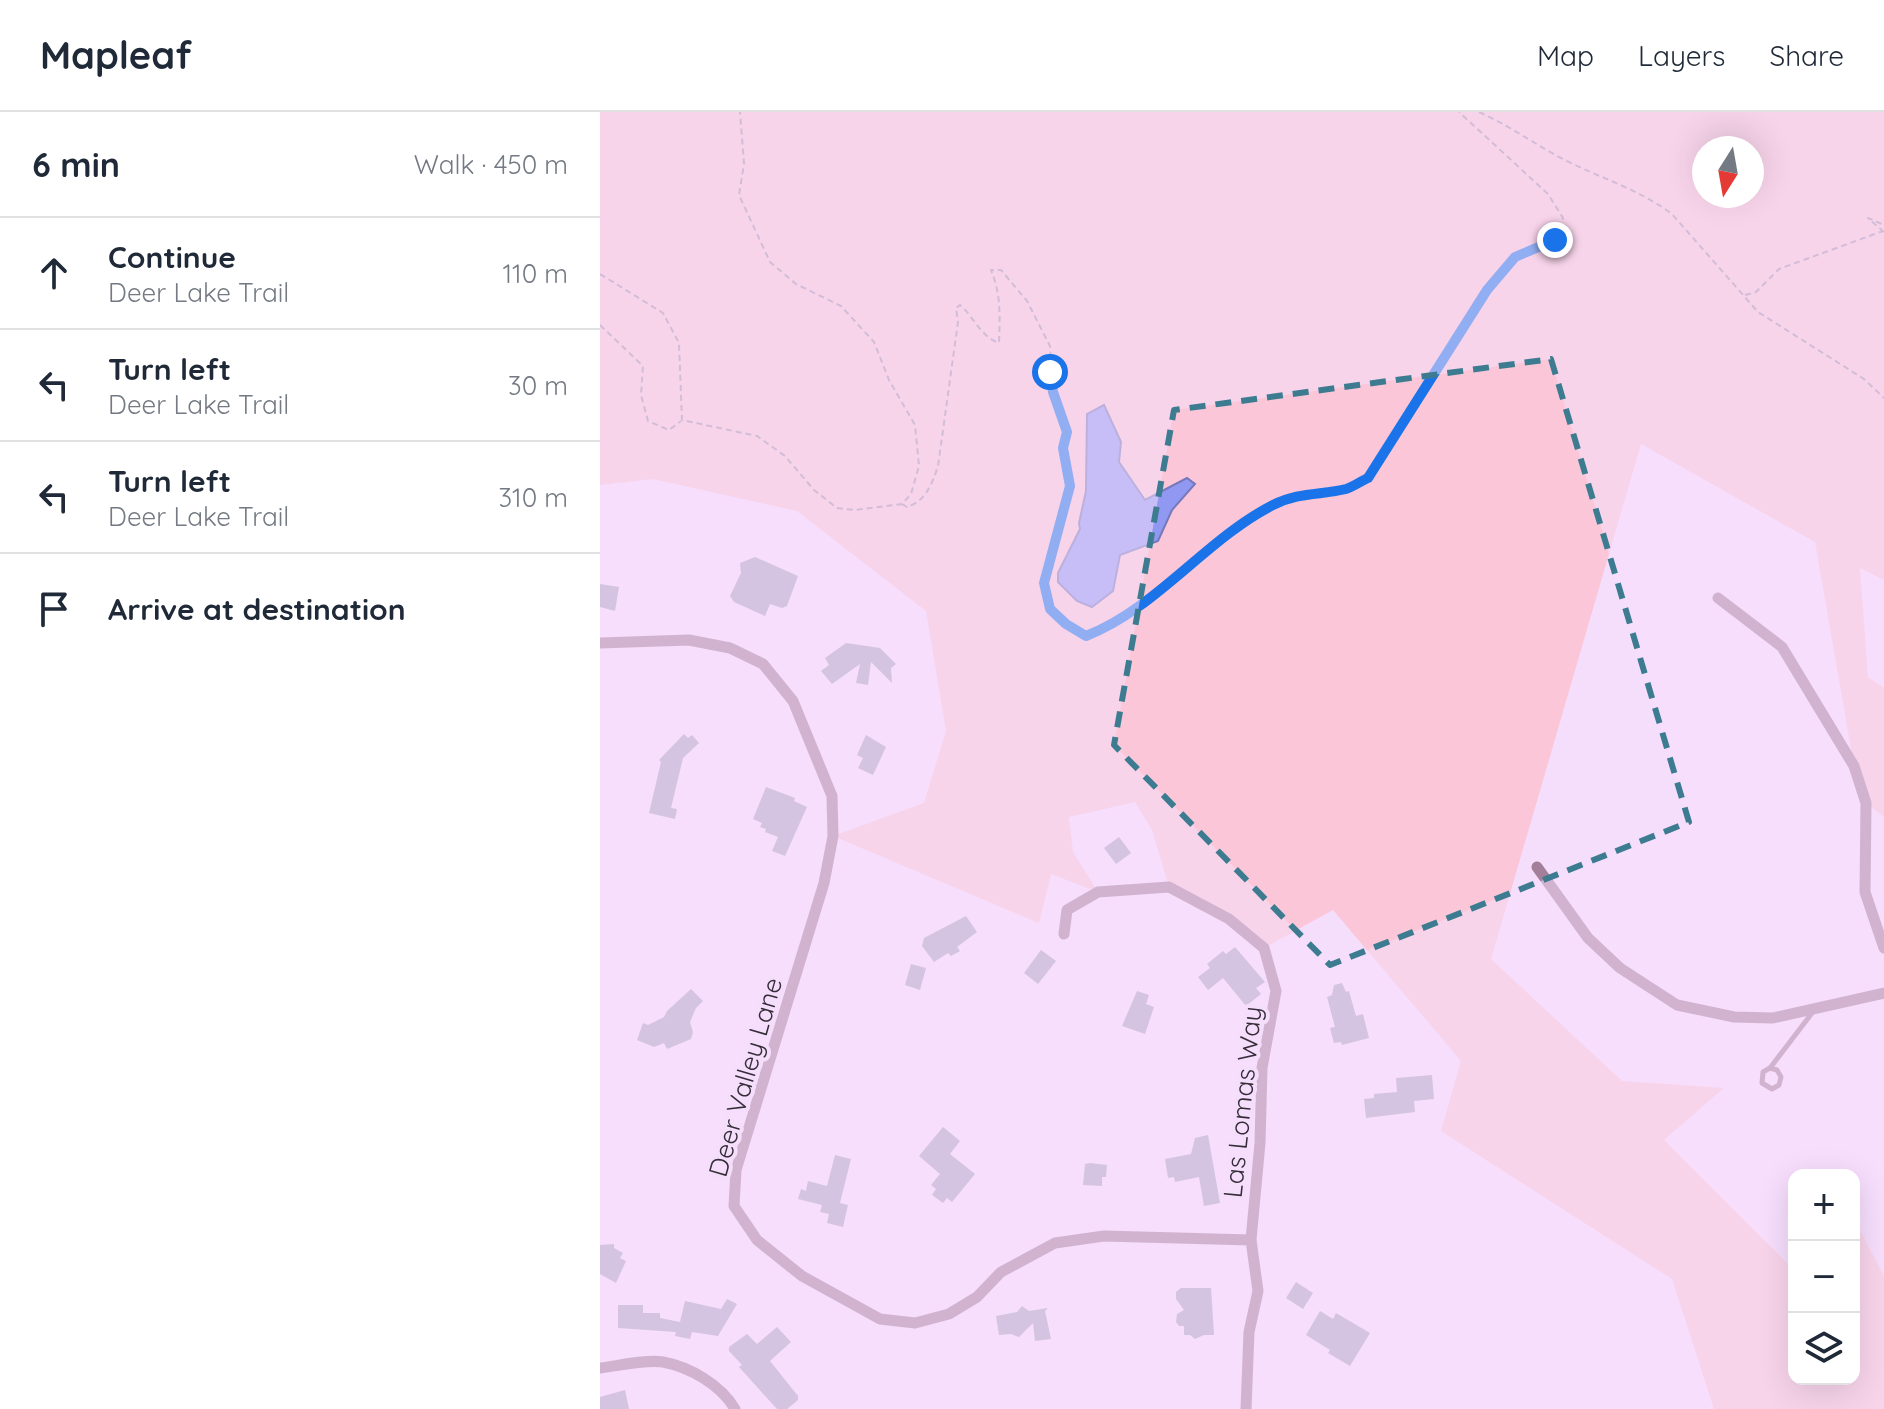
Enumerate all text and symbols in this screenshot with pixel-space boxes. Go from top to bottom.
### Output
text: Mapleaf [40,31,192,79]
text: Map [1537,38,1594,73]
text: Layers [1638,38,1725,73]
text: Share [1769,38,1844,73]
north arrow [1692,136,1764,208]
text: 6 min [32,143,120,186]
text: Walk · 450 m [414,148,568,181]
route end [1537,222,1573,258]
text: Continue [108,238,236,276]
icon: ahead [32,251,76,295]
text: 110 m [502,257,568,290]
text: Deer Lake Trail [108,276,289,309]
text: Turn left [108,350,231,388]
route start [1032,354,1068,390]
icon: left [32,363,76,407]
text: 30 m [508,369,568,402]
text: Deer Lake Trail [108,388,289,421]
text: Turn left [108,462,231,500]
icon: left [32,475,76,519]
text: 310 m [498,481,568,514]
text: Deer Lake Trail [108,500,289,533]
icon: arrive [32,587,76,631]
text: Arrive at destination [108,590,406,628]
street label: Deer Valley Lane [701,974,789,1180]
street label: Las Lomas Way [1216,1005,1268,1199]
map controls [1788,1169,1860,1385]
button: + [1788,1169,1860,1241]
button: − [1788,1241,1860,1313]
button: layers [1788,1313,1860,1385]

